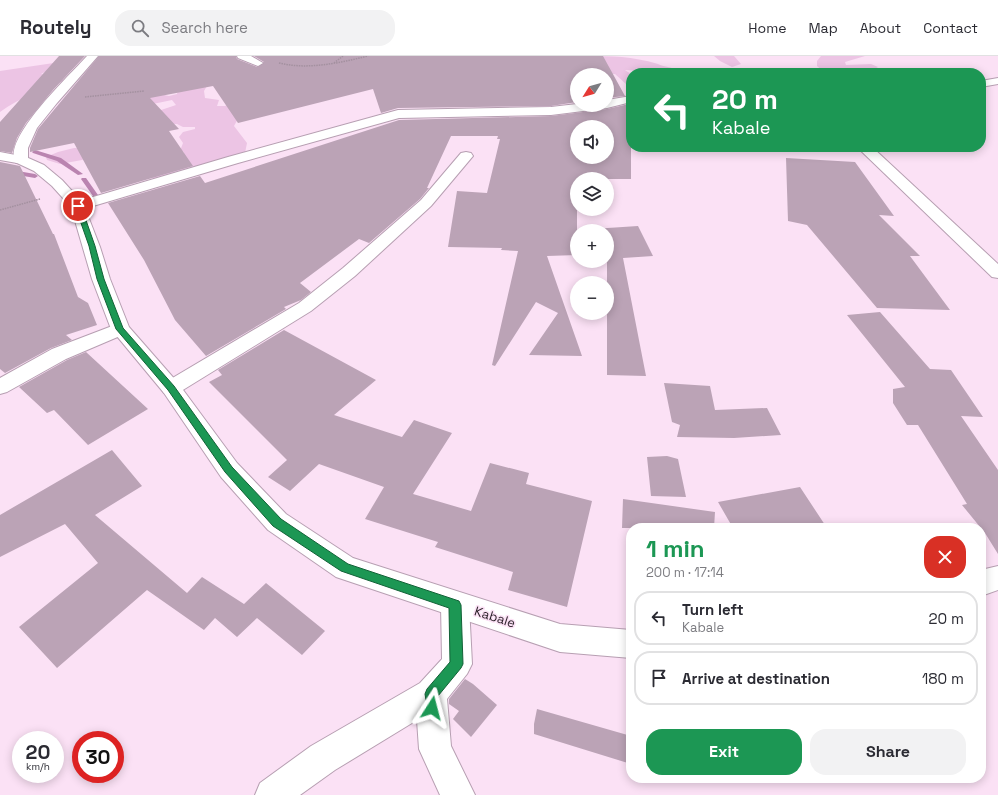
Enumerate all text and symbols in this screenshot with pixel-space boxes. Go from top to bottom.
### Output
search box [115,10,395,46]
text: Routely [20,15,91,40]
icon: search [129,17,151,39]
text: Search here [161,18,248,37]
text: Home [748,19,786,37]
text: Map [808,19,838,37]
text: About [860,19,901,37]
text: Contact [923,19,978,37]
north arrow [570,68,614,112]
map controls [570,68,614,320]
text: 20 m [712,81,778,117]
icon: left [646,84,698,136]
text: Kabale [712,116,770,139]
button: sound [570,120,614,164]
button: layers [570,172,614,216]
pin [61,189,95,223]
icon: arrive [67,195,89,217]
button: + [570,224,614,268]
button: − [570,276,614,320]
text: 1 min [646,533,705,564]
button: close [924,536,966,578]
text: 200 m · 17:14 [646,564,724,581]
text: Turn left [682,600,744,619]
street label: Kabale [472,602,518,632]
icon: left [648,607,670,629]
text: 20 m [929,609,964,628]
text: Kabale [682,619,724,636]
icon: arrive [648,667,670,689]
text: Arrive at destination [682,669,830,688]
text: 180 m [922,669,964,688]
position arrow [411,687,453,729]
button: Exit [646,729,802,775]
button: Share [810,729,966,775]
speed limit sign: 30 [72,731,124,783]
text: 20 [26,739,50,765]
text: km/h [26,760,50,773]

